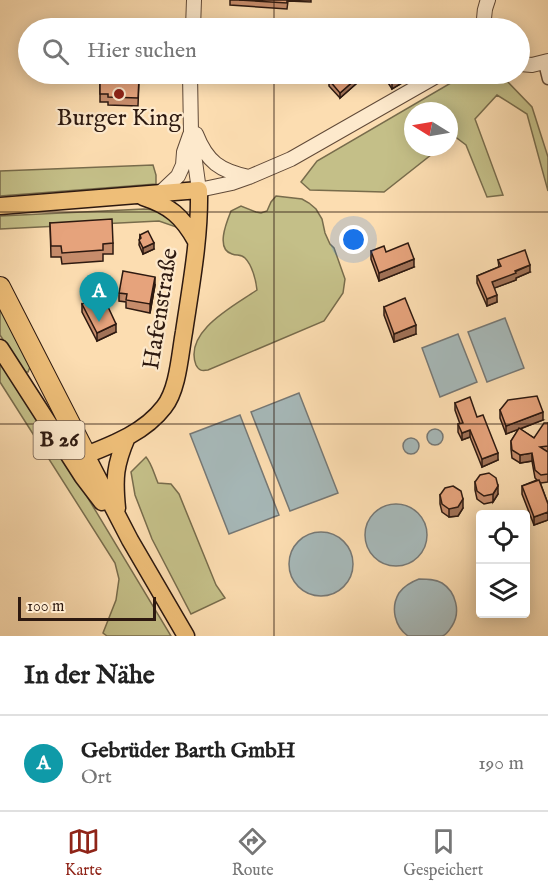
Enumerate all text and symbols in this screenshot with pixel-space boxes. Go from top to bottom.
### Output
search box [18,18,530,84]
icon: search [39,35,72,68]
text: Hier suchen [87,37,197,65]
marker: Burger King [112,87,126,101]
north arrow [404,102,458,156]
place label: Burger King [57,103,182,134]
your location [339,225,368,254]
street label: Hafenstraße [136,246,186,372]
pin: A [80,272,118,322]
road number: B 26 [34,421,84,459]
map controls [476,510,530,618]
button: locate [476,510,530,564]
button: layers [476,564,530,618]
scale bar [18,594,156,622]
text: 100 m [27,597,64,617]
text: In der Nähe [24,659,155,692]
text: Gebrüder Barth GmbH [81,737,295,765]
text: A [37,751,50,776]
text: 190 m [478,751,524,776]
text: Ort [81,765,112,790]
tab: Karte [65,825,102,881]
tab: Route [232,825,274,881]
tab: Gespeichert [403,825,483,881]

